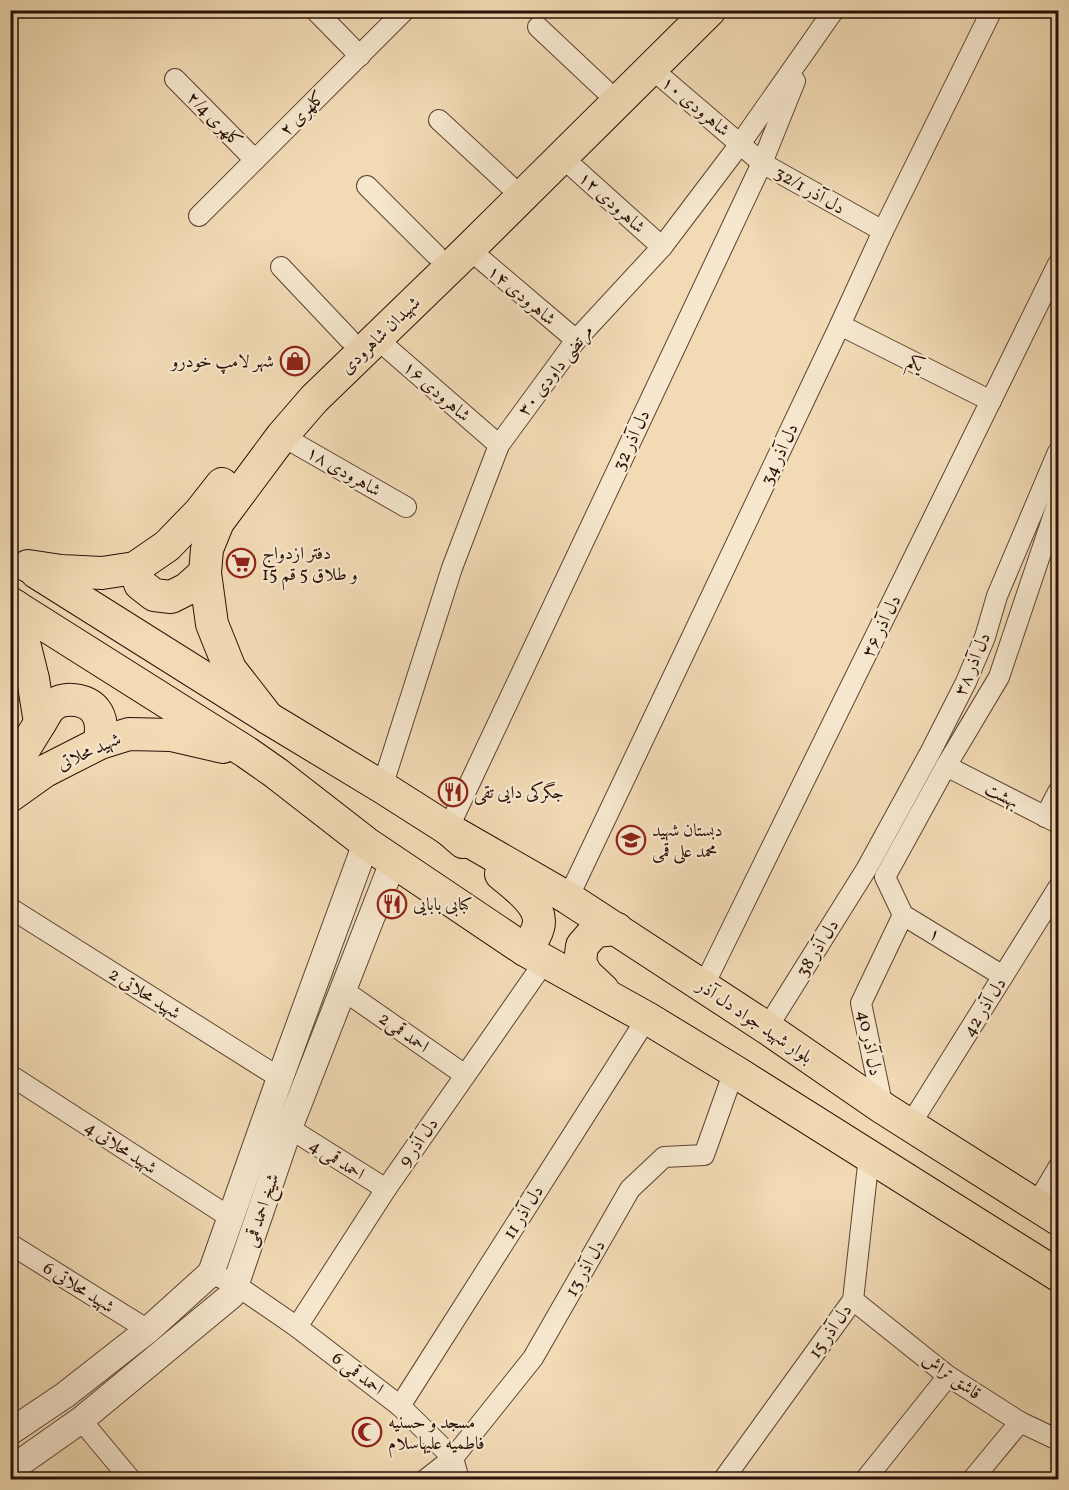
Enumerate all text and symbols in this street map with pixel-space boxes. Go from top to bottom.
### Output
street label: شاهرودی ۱۰ [655,71,735,143]
street label: کلهری ۲/4 [180,86,248,154]
street label: کلهری ۲ [275,86,331,142]
street label: دل آذر 32/1 [770,161,849,221]
street label: شاهرودی ۱۲ [572,166,650,240]
street label: شاهرودی ۱۴ [481,260,561,332]
street label: شهیدان شاهرودی [335,291,427,381]
street label: ۳۰ مرتضی داودی [513,320,600,422]
shop icon: شهر لامپ خودرو [279,345,311,377]
place label: شهر لامپ خودرو [169,350,274,375]
street label: یکم [901,350,929,382]
street label: شاهرودی ۱۶ [397,356,475,429]
street label: دل آذر 32 [607,406,657,475]
street label: دل آذر 34 [755,420,805,490]
street label: شاهرودی ۱۸ [301,441,385,504]
place label: دفتر ازدواج 15 و طلاق 5 قم [262,542,358,591]
supermarket icon: دفتر ازدواج 15 و طلاق 5 قم [225,547,257,579]
street label: دل آذر ۳۶ [857,591,908,662]
street label: دل آذر ۳۸ [949,629,998,700]
street label: شهید محلاتی [54,727,126,778]
restaurant icon: جگرکی دایی تقی [437,776,469,808]
street label: بهشت [980,777,1023,816]
place label: جگرکی دایی تقی [474,780,564,806]
place label: دبستان شهید محمد علی قمی [652,819,723,865]
school or university icon: دبستان شهید محمد علی قمی [615,824,647,856]
restaurant icon: کبابی بابایی [376,888,408,920]
place label: کبابی بابایی [413,893,472,918]
street label: دل آذر 38 [791,915,846,982]
street label: ۱ [923,922,945,949]
street label: شهید محلاتی 2 [103,962,185,1026]
street label: بلوار شهید جواد دل آذر [690,973,817,1070]
street label: دل آذر 42 [957,973,1013,1042]
street label: احمد قمی2 [373,1007,433,1060]
street label: دل آذر 40 [850,1008,887,1078]
street label: دل آذر 9 [393,1113,445,1172]
street label: شهید محلاتی 4 [79,1115,161,1181]
street label: احمد قمی 4 [304,1133,369,1187]
street label: شیخ احمد قمی [238,1170,289,1251]
street label: دل آذر 11 [498,1181,551,1245]
street label: دل آذر 13 [560,1236,613,1302]
street label: شهید محلاتی 6 [38,1256,119,1320]
street label: دل آذر 15 [803,1300,859,1364]
street label: احمد قمی 6 [326,1346,388,1402]
street label: قاشق تراش [917,1348,986,1407]
place label: مسجد و حسنیه فاطمیه علیهاسلام [388,1411,485,1459]
mosque icon: مسجد و حسنیه فاطمیه علیهاسلام [351,1416,383,1448]

